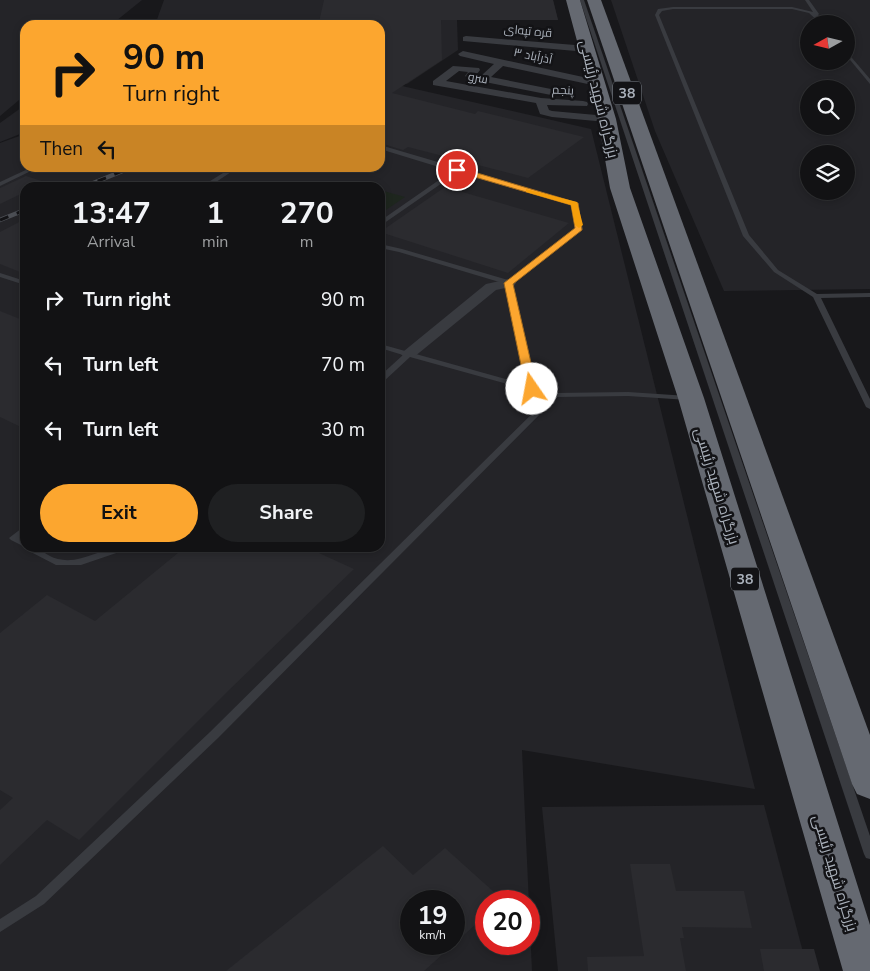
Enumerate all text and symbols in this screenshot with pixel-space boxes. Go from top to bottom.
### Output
north arrow [800,15,855,70]
map controls [800,15,855,200]
street label: قره تپه‌ای [503,21,553,41]
text: 90 m [123,34,205,81]
street label: بزرگراه شهید رئیسی [575,38,623,160]
icon: right [40,40,105,105]
street label: ۳ آذرآباد [512,44,555,68]
street label: سرو [467,68,489,88]
text: Turn right [123,79,219,109]
button: search [800,80,855,135]
street label: پنجم [552,81,575,100]
road number: 38 [613,82,641,105]
icon: left [93,135,121,163]
text: Then [40,136,83,162]
button: layers [800,145,855,200]
pin [436,149,478,191]
icon: arrive [443,156,471,184]
text: 13:47 [71,193,151,234]
text: 1 [206,193,224,234]
text: 270 [280,193,334,234]
text: Arrival [87,231,135,253]
text: min [202,231,228,253]
text: m [300,231,314,253]
icon: right [40,286,68,314]
text: Turn right [83,287,170,313]
text: 90 m [321,287,365,313]
icon: left [40,351,68,379]
text: Turn left [83,352,158,378]
text: 70 m [321,352,365,378]
position arrow [505,362,557,414]
icon: left [40,416,68,444]
text: Turn left [83,417,158,443]
text: 30 m [321,417,365,443]
street label: بزرگراه شهید رئیسی [690,425,744,547]
button: Exit [40,484,198,542]
button: Share [208,484,365,542]
road number: 38 [731,568,759,590]
street label: بزرگراه شهید رئیسی [808,812,862,934]
speed limit sign: 20 [475,890,540,955]
text: 19 [417,899,448,933]
text: km/h [419,927,446,943]

